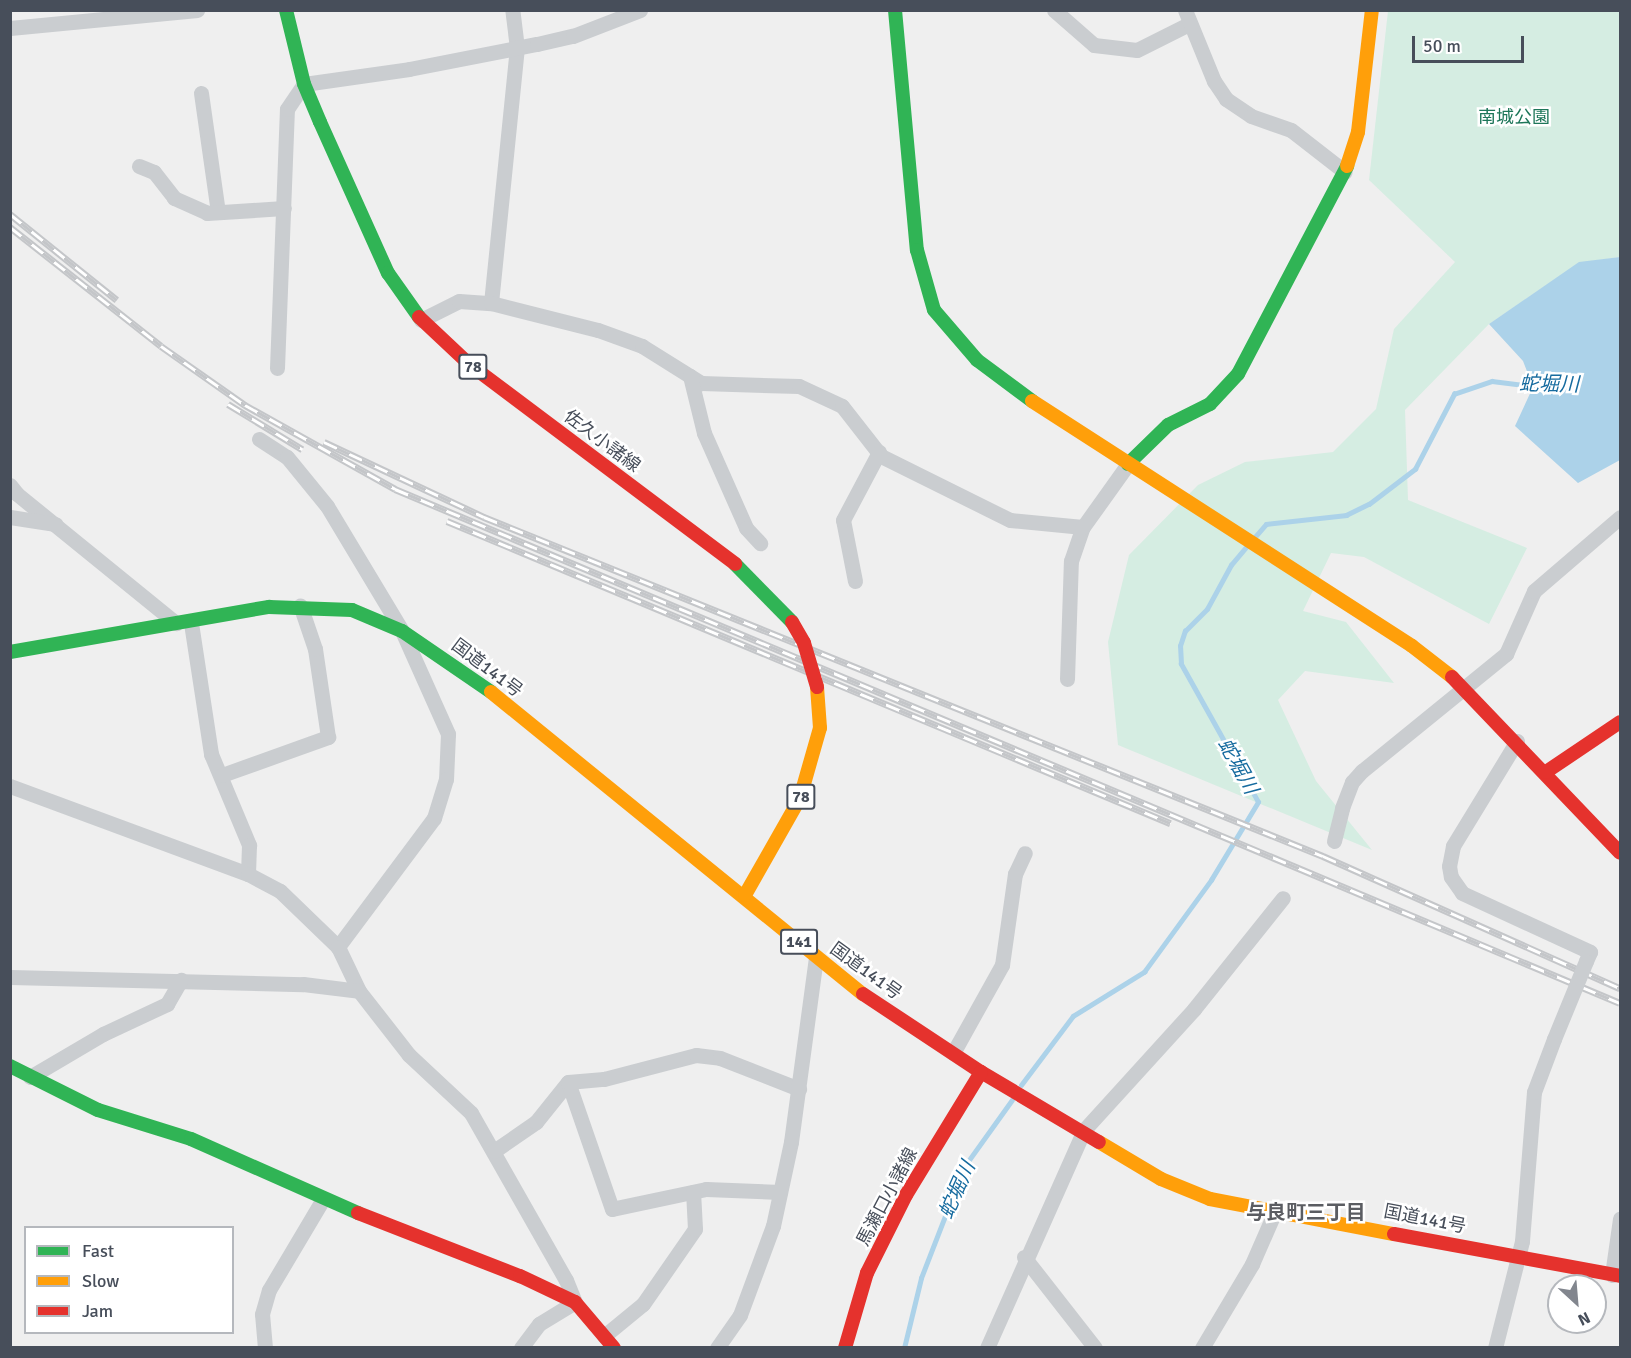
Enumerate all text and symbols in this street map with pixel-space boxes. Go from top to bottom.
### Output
scale bar [1415,24,1528,62]
text: 50 m [1423,35,1461,57]
park label: 南城公園 [1478,106,1550,128]
road number: 78 [458,354,488,380]
water label: 蛇堀川 [1519,371,1579,397]
street label: 佐久小諸線 [560,405,644,477]
street label: 国道141号 [447,634,527,702]
water label: 蛇堀川 [1213,734,1263,798]
road number: 78 [786,784,816,810]
road number: 141 [780,929,818,955]
street label: 国道141号 [826,938,906,1004]
street label: 馬瀬口小諸線 [852,1144,922,1250]
water label: 蛇堀川 [934,1158,980,1222]
district label: 与良町三丁目 [1246,1200,1366,1224]
street label: 国道141号 [1382,1200,1468,1238]
legend [24,1226,234,1334]
text: Fast [82,1240,114,1262]
text: Slow [82,1270,119,1292]
north arrow [1547,1274,1607,1334]
text: Jam [82,1300,113,1322]
text: N [1575,1307,1593,1330]

